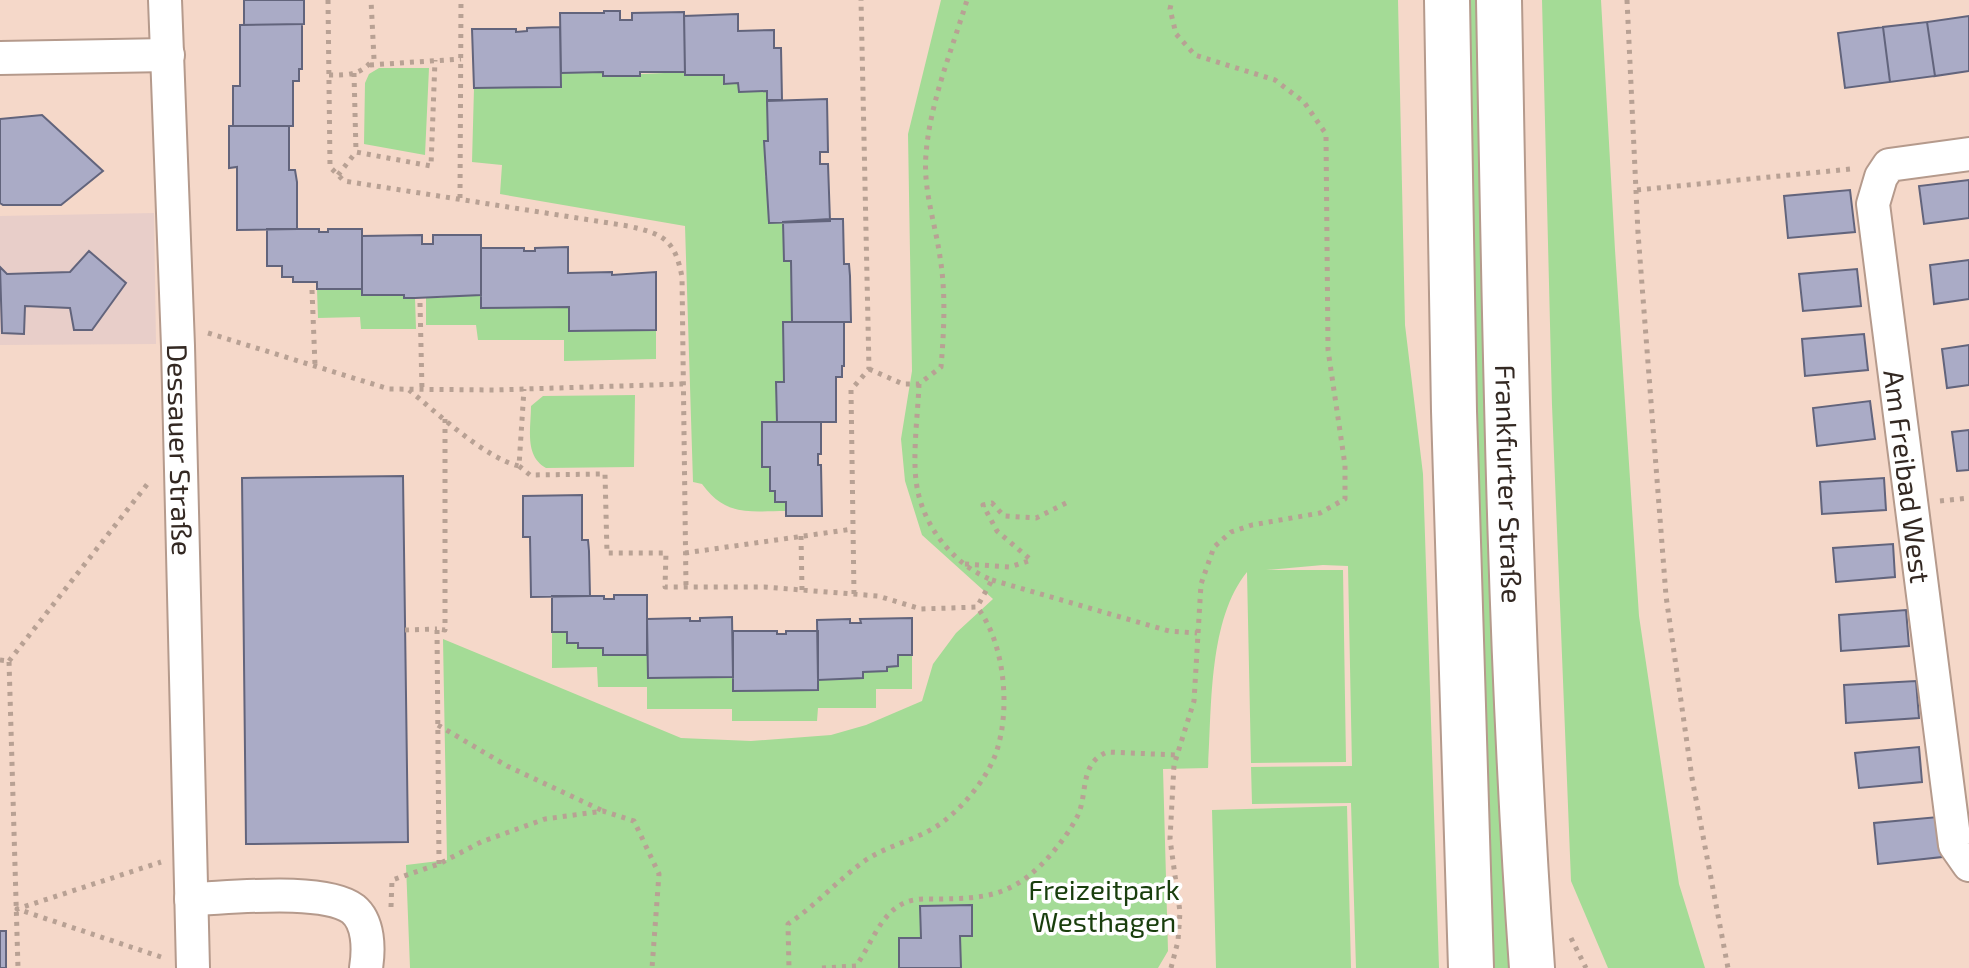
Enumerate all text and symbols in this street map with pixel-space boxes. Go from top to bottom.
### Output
street label: Dessauer Straße [161,343,200,556]
street label: Frankfurter Straße [1489,364,1530,604]
street label: Am Freibad West [1877,368,1938,585]
park label: Freizeitpark Westhagen [1028,872,1180,938]

